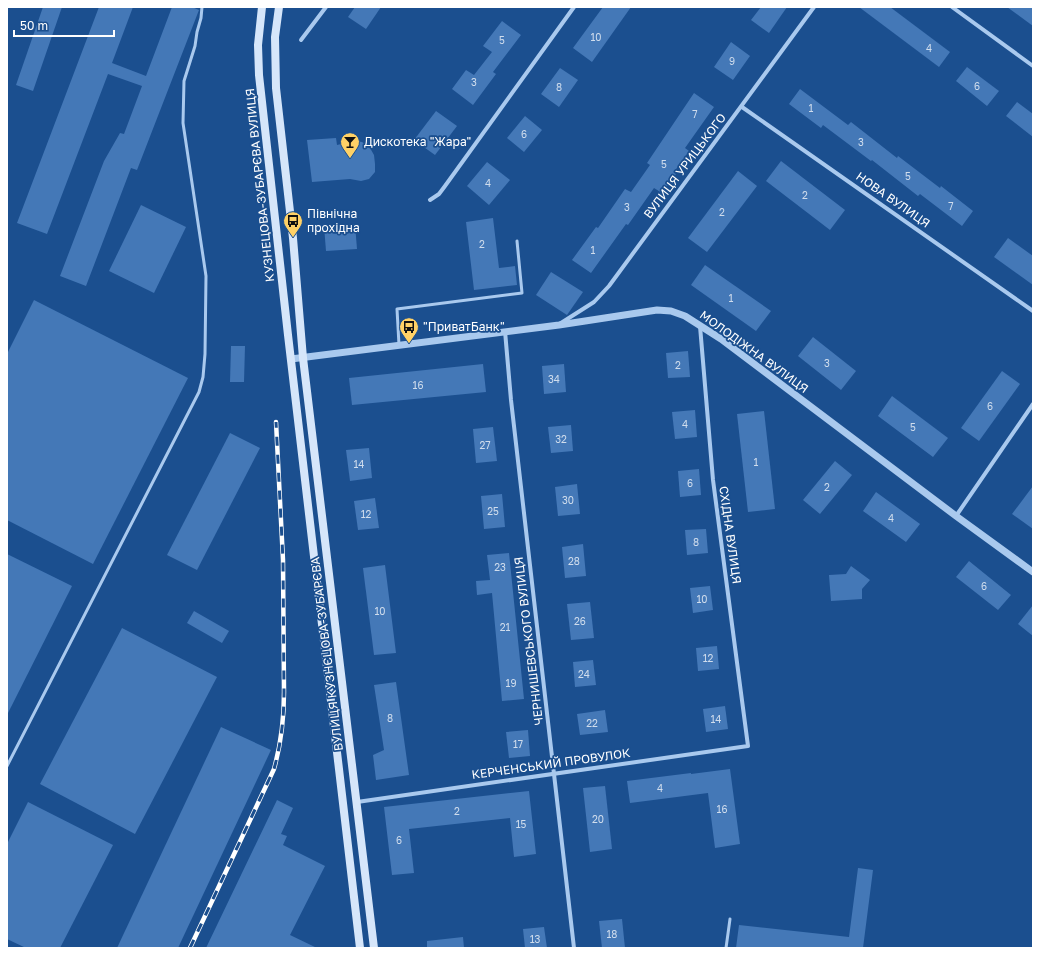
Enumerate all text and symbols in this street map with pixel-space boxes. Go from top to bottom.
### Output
scale bar [14,12,114,38]
text: 50 m [20,18,48,33]
house number: 10 [590,31,602,43]
house number: 5 [499,34,505,46]
house number: 4 [926,42,932,54]
house number: 9 [729,55,735,67]
house number: 3 [471,76,477,88]
house number: 6 [974,80,980,92]
house number: 8 [556,81,562,93]
street label: КУЗНЕЦОВА-ЗУБАРЄВА ВУЛИЦЯ [242,87,277,283]
house number: 1 [809,102,814,114]
house number: 7 [692,108,698,120]
street label: ВУЛИЦЯ УРИЦЬКОГО [640,110,729,221]
house number: 6 [521,128,527,140]
bar icon: Дискотека "Жара" [339,131,361,159]
place label: Дискотека "Жара" [364,134,471,149]
house number: 3 [858,136,864,148]
house number: 5 [661,158,667,170]
street label: НОВА ВУЛИЦЯ [853,169,933,231]
house number: 5 [905,170,911,182]
house number: 4 [485,177,491,189]
house number: 2 [802,189,808,201]
house number: 7 [948,200,954,212]
house number: 3 [624,201,630,213]
place label: Північна прохідна [307,206,360,235]
house number: 2 [719,206,725,218]
bus stop icon: Північна прохідна [282,210,304,238]
house number: 2 [479,238,485,250]
house number: 1 [591,244,596,256]
house number: 1 [729,292,734,304]
street label: МОЛОДІЖНА ВУЛИЦЯ [697,307,812,396]
bus stop icon: "ПриватБанк" [398,316,420,344]
place label: "ПриватБанк" [423,319,505,334]
house number: 3 [824,357,830,369]
house number: 2 [675,359,681,371]
house number: 34 [548,373,560,385]
house number: 16 [413,379,423,391]
house number: 6 [987,400,993,412]
house number: 4 [682,418,688,430]
house number: 5 [910,421,916,433]
house number: 32 [555,433,567,445]
house number: 27 [479,439,491,451]
house number: 1 [754,456,759,468]
house number: 14 [354,458,364,470]
house number: 6 [687,477,693,489]
house number: 2 [824,481,830,493]
street label: СХІДНА ВУЛИЦЯ [716,485,745,585]
house number: 30 [562,494,574,506]
house number: 25 [487,505,499,517]
house number: 12 [361,508,372,520]
house number: 4 [888,512,894,524]
house number: 8 [693,536,699,548]
house number: 28 [568,555,580,567]
street label: ВУЛИЦЯ КУЗНЄЦОВА-ЗУБАРЄВА [307,556,346,752]
street label: ЧЕРНИШЕВСЬКОГО ВУЛИЦЯ [511,556,546,726]
house number: 23 [494,561,506,573]
house number: 6 [981,580,987,592]
house number: 10 [696,593,708,605]
house number: 10 [374,605,386,617]
house number: 26 [574,615,586,627]
house number: 21 [500,621,510,633]
house number: 12 [703,652,714,664]
house number: 24 [578,668,590,680]
house number: 19 [506,677,516,689]
house number: 8 [387,712,393,724]
house number: 14 [711,713,721,725]
house number: 22 [586,717,598,729]
house number: 17 [513,738,523,750]
street label: КЕРЧЕНСЬКИЙ ПРОВУЛОК [471,745,632,782]
house number: 4 [657,782,663,794]
house number: 16 [717,803,727,815]
house number: 2 [454,805,460,817]
house number: 20 [592,813,604,825]
house number: 15 [516,818,527,830]
house number: 6 [396,834,402,846]
house number: 18 [607,928,617,940]
house number: 13 [530,933,540,945]

